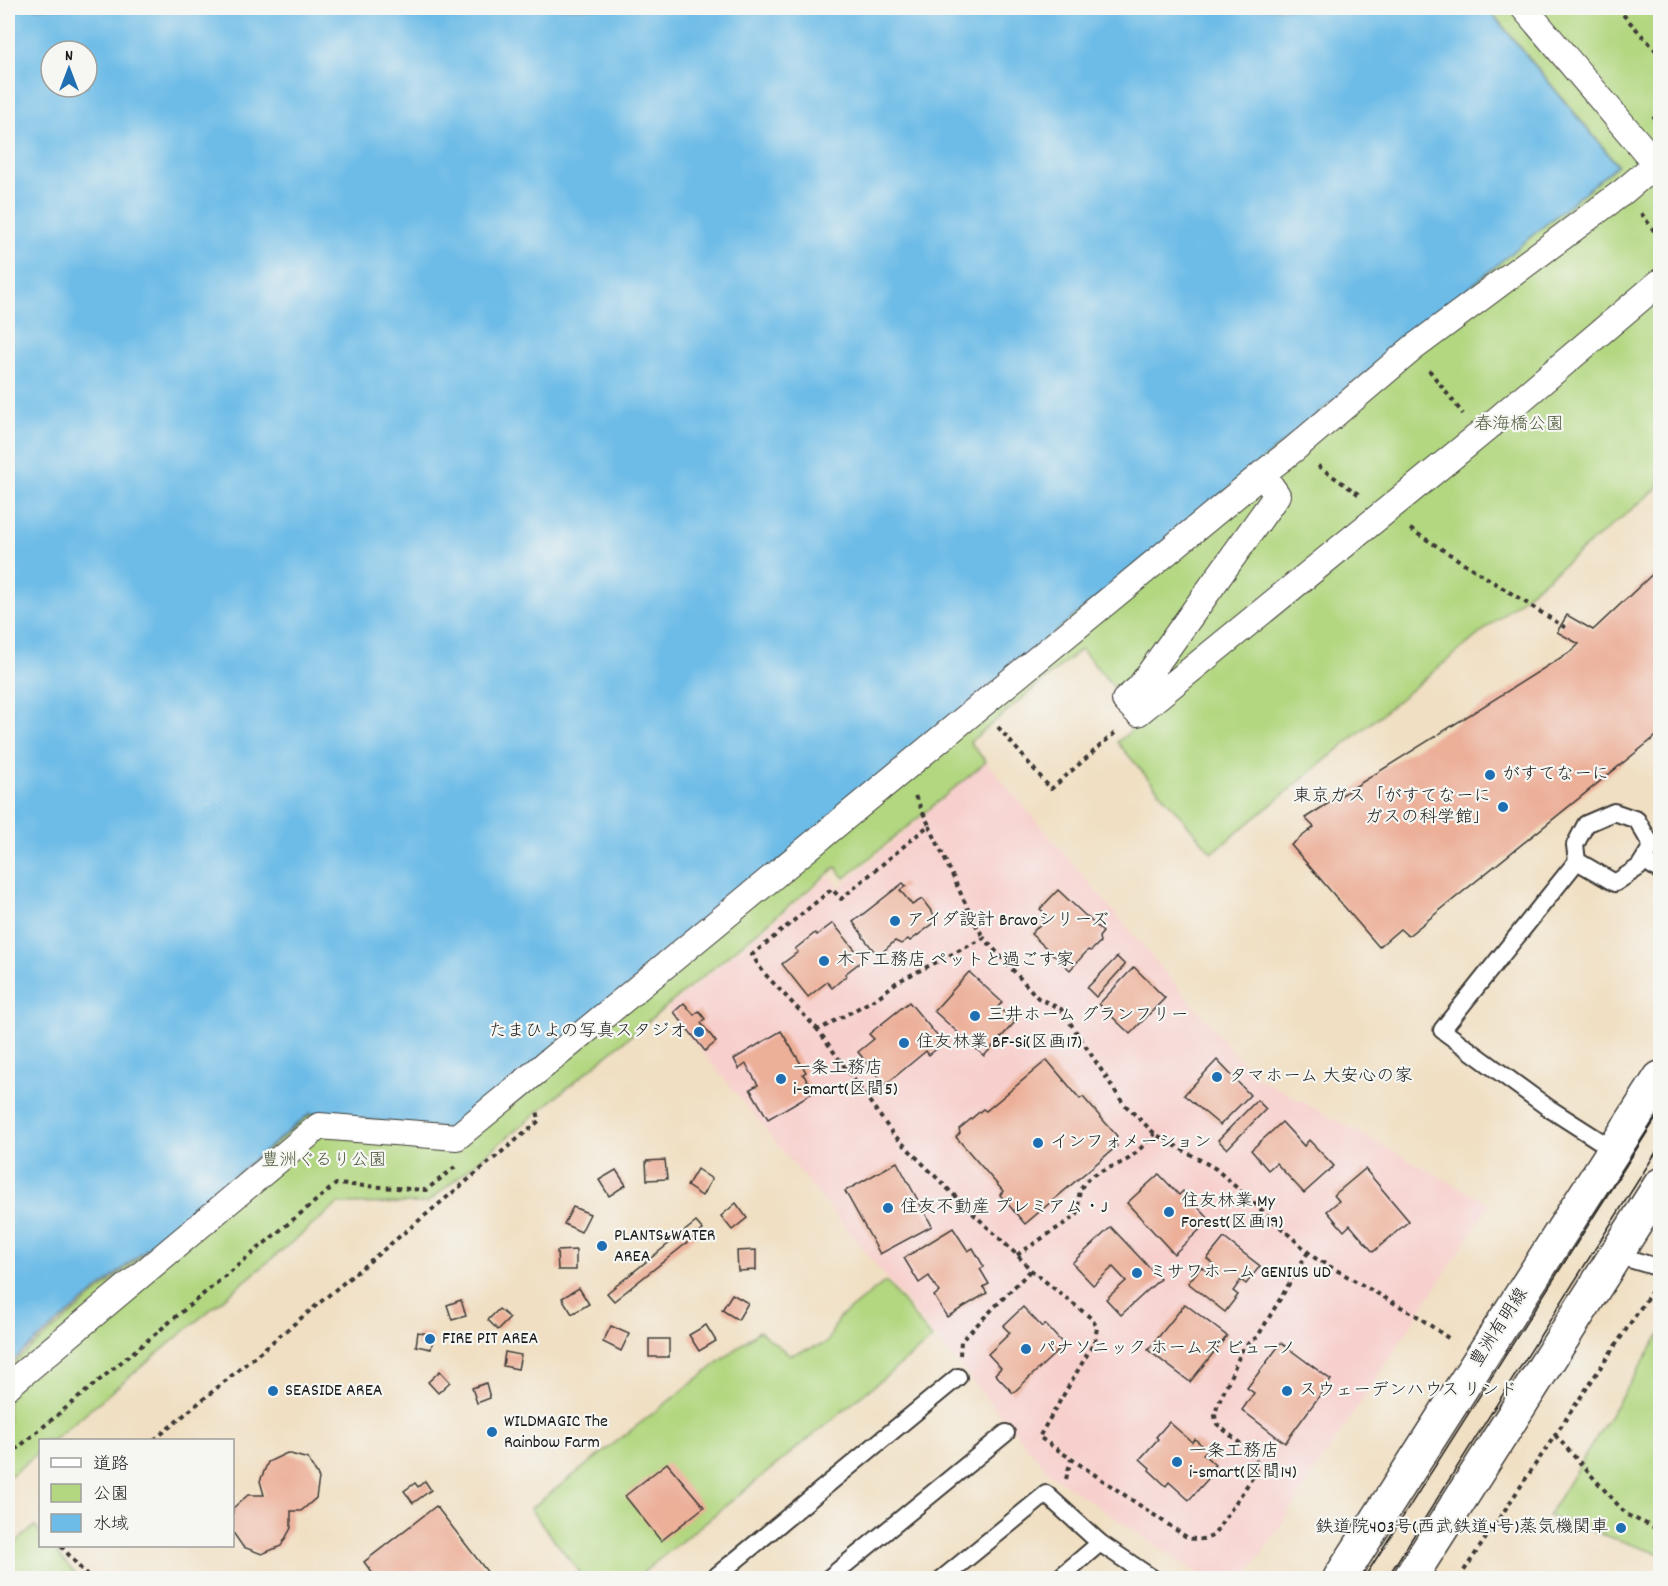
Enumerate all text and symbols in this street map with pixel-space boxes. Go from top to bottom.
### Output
north arrow [39,39,99,99]
text: N [65,45,73,68]
park label: 春海橋公園 [1474,413,1564,438]
place label: がすてなーに [1502,763,1609,788]
marker: がすてなーに [1483,768,1497,782]
place label: 東京ガス「がすてなーに ガスの科学館」 [1293,785,1491,831]
marker: 東京ガス「がすてなーに ガスの科学館」 [1496,800,1510,814]
place label: アイダ設計 Bravoシリーズ [907,909,1109,934]
marker: アイダ設計 Bravoシリーズ [888,914,902,928]
place label: 木下工務店 ペットと過ごす家 [836,949,1074,974]
marker: 木下工務店 ペットと過ごす家 [817,954,831,968]
place label: 三井ホーム グランフリー [987,1004,1188,1029]
marker: 三井ホーム グランフリー [968,1009,982,1023]
place label: たまひよの写真スタジオ [489,1020,687,1045]
marker: たまひよの写真スタジオ [692,1025,706,1039]
place label: 住友林業 BF-Si(区画17) [916,1031,1082,1056]
marker: 住友林業 BF-Si(区画17) [897,1036,911,1050]
place label: 一条工務店 i-smart(区間5) [793,1057,898,1103]
place label: タマホーム 大安心の家 [1229,1065,1412,1090]
marker: タマホーム 大安心の家 [1210,1070,1224,1084]
marker: 一条工務店 i-smart(区間5) [774,1072,788,1086]
place label: インフォメーション [1050,1131,1212,1156]
marker: インフォメーション [1031,1136,1045,1150]
park label: 豊洲ぐるり公園 [261,1149,387,1174]
place label: 住友林業 My Forest(区画19) [1181,1190,1283,1236]
place label: 住友不動産 プレミアム・J [900,1196,1108,1221]
marker: 住友不動産 プレミアム・J [881,1201,895,1215]
marker: 住友林業 My Forest(区画19) [1162,1205,1176,1219]
place label: PLANTS&WATER AREA [614,1224,716,1270]
marker: PLANTS&WATER AREA [595,1239,609,1253]
place label: ミサワホーム GENIUS UD [1149,1261,1331,1286]
marker: ミサワホーム GENIUS UD [1130,1266,1144,1280]
street label: 豊洲有明線 [1465,1283,1535,1373]
place label: FIRE PIT AREA [442,1327,539,1352]
marker: FIRE PIT AREA [423,1332,437,1346]
place label: パナソニック ホームズ ビューノ [1038,1337,1296,1362]
marker: パナソニック ホームズ ビューノ [1019,1342,1033,1356]
place label: SEASIDE AREA [285,1379,383,1404]
place label: スウェーデンハウス リンド [1299,1379,1517,1404]
marker: SEASIDE AREA [266,1384,280,1398]
marker: スウェーデンハウス リンド [1280,1384,1294,1398]
place label: WILDMAGIC The Rainbow Farm [504,1410,608,1456]
marker: WILDMAGIC The Rainbow Farm [485,1425,499,1439]
legend [39,1439,234,1547]
place label: 一条工務店 i-smart(区間14) [1189,1440,1297,1486]
text: 道路 [93,1453,129,1478]
marker: 一条工務店 i-smart(区間14) [1170,1455,1184,1469]
text: 公園 [93,1483,129,1508]
text: 水域 [93,1513,129,1538]
place label: 鉄道院403号(西武鉄道4号)蒸気機関車 [1315,1516,1609,1541]
marker: 鉄道院403号(西武鉄道4号)蒸気機関車 [1614,1521,1628,1535]

